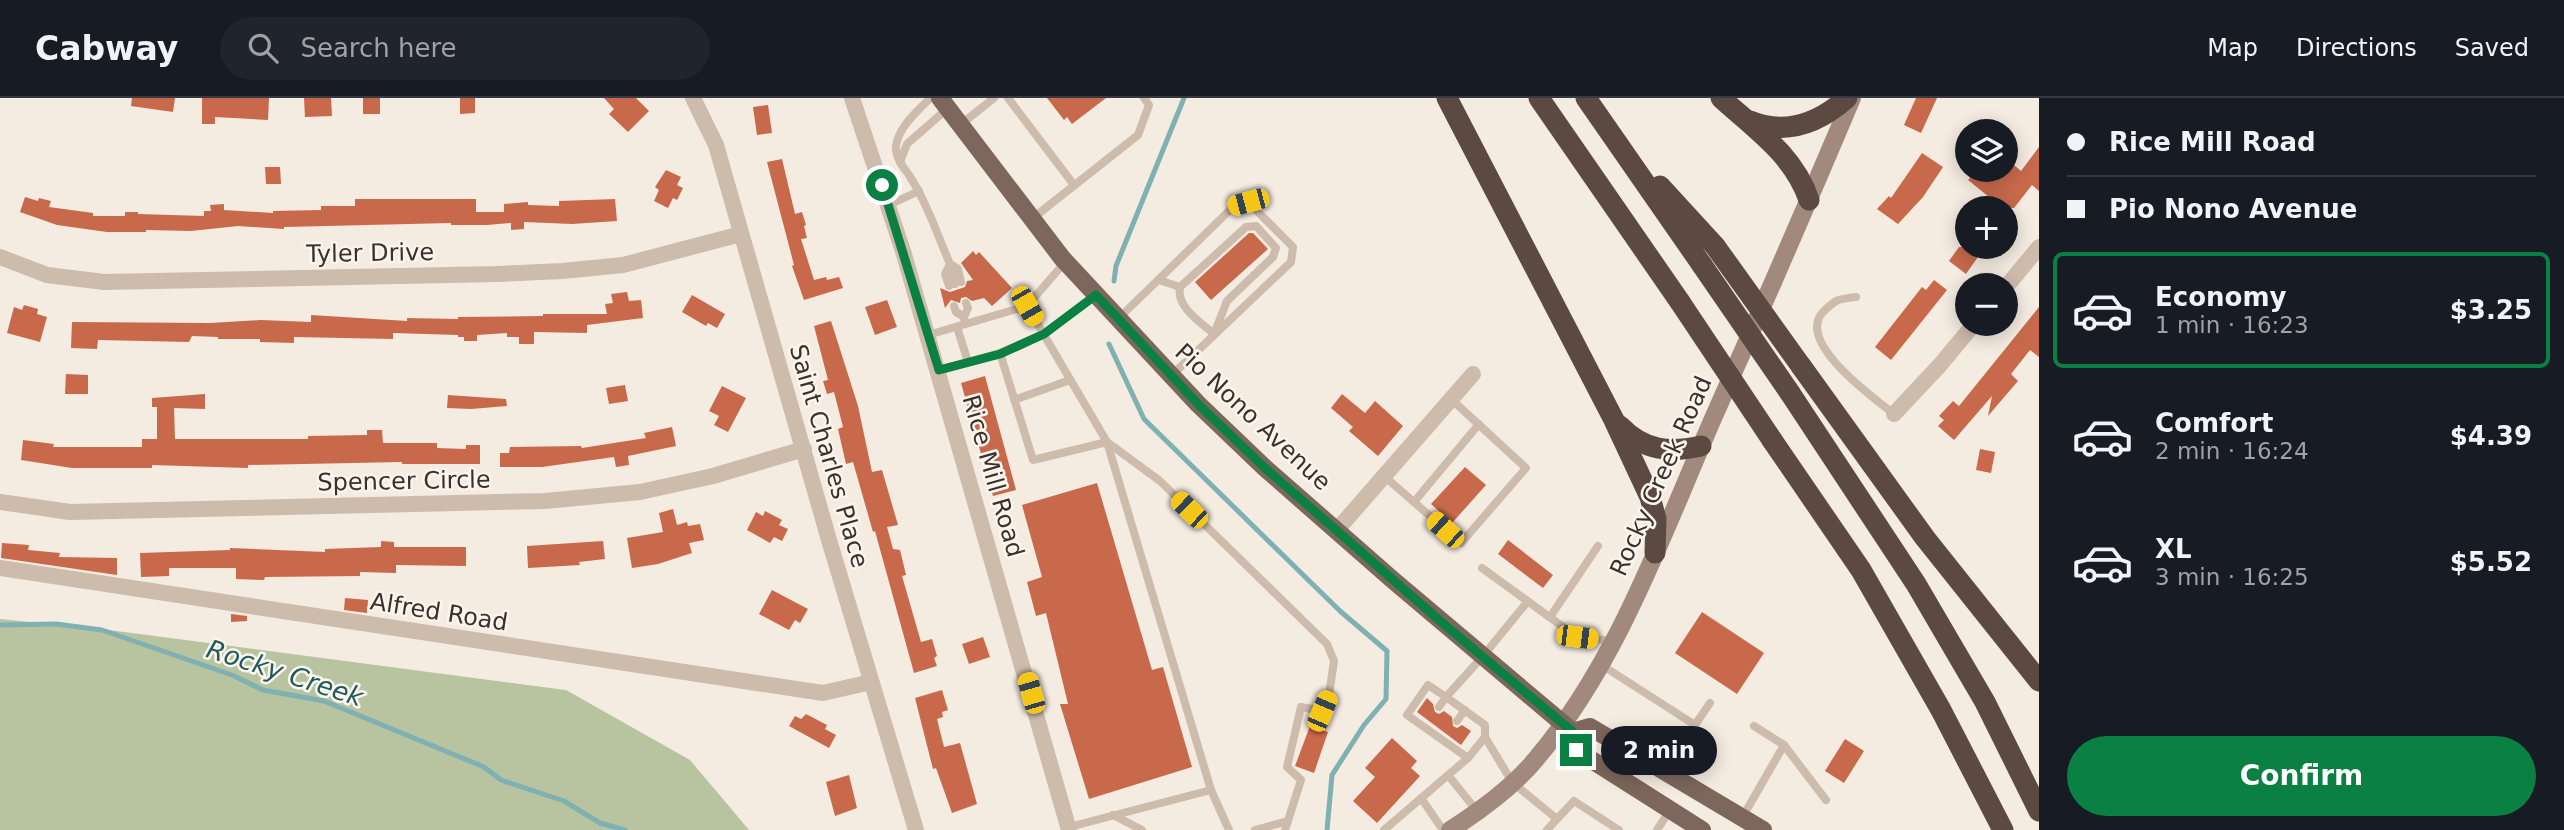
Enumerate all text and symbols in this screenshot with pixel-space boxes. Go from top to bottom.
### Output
search box [220,17,710,80]
text: Cabway [35,29,178,68]
icon: search [244,29,282,67]
text: Search here [300,33,457,63]
text: Map [2207,34,2258,62]
text: Directions [2296,34,2417,62]
text: Saved [2455,34,2529,62]
map controls [1955,119,2018,336]
button: layers [1955,119,2018,182]
text: Rice Mill Road [2109,127,2316,157]
route start [866,169,898,201]
car [1225,186,1272,218]
text: Pio Nono Avenue [2109,194,2357,224]
button: + [1955,196,2018,259]
street label: Tyler Drive [305,238,434,268]
button: − [1955,273,2018,336]
icon: car [2071,279,2134,342]
text: Economy [2155,282,2286,312]
car [1008,283,1047,329]
text: $3.25 [2450,295,2532,325]
text: 1 min · 16:23 [2155,312,2309,338]
street label: Pio Nono Avenue [1169,338,1337,496]
street label: Saint Charles Place [784,341,874,571]
street label: Rocky Creek Road [1604,372,1718,580]
street label: Rice Mill Road [956,392,1030,560]
icon: car [2071,405,2134,468]
text: Comfort [2155,408,2273,438]
text: $4.39 [2450,421,2532,451]
text: 2 min · 16:24 [2155,438,2309,464]
street label: Spencer Circle [317,465,491,497]
car [1167,488,1212,532]
car [1423,508,1468,552]
icon: car [2071,531,2134,594]
text: XL [2155,534,2192,564]
text: $5.52 [2450,547,2532,577]
text: 3 min · 16:25 [2155,564,2309,590]
street label: Alfred Road [368,587,510,637]
car [1555,624,1600,650]
water label: Rocky Creek [203,634,368,713]
car [1016,670,1047,716]
car [1305,688,1340,734]
callout: 2 min [1600,726,1716,774]
route end [1560,734,1592,766]
button: Confirm [2067,736,2536,816]
text: 2 min [1623,737,1695,763]

